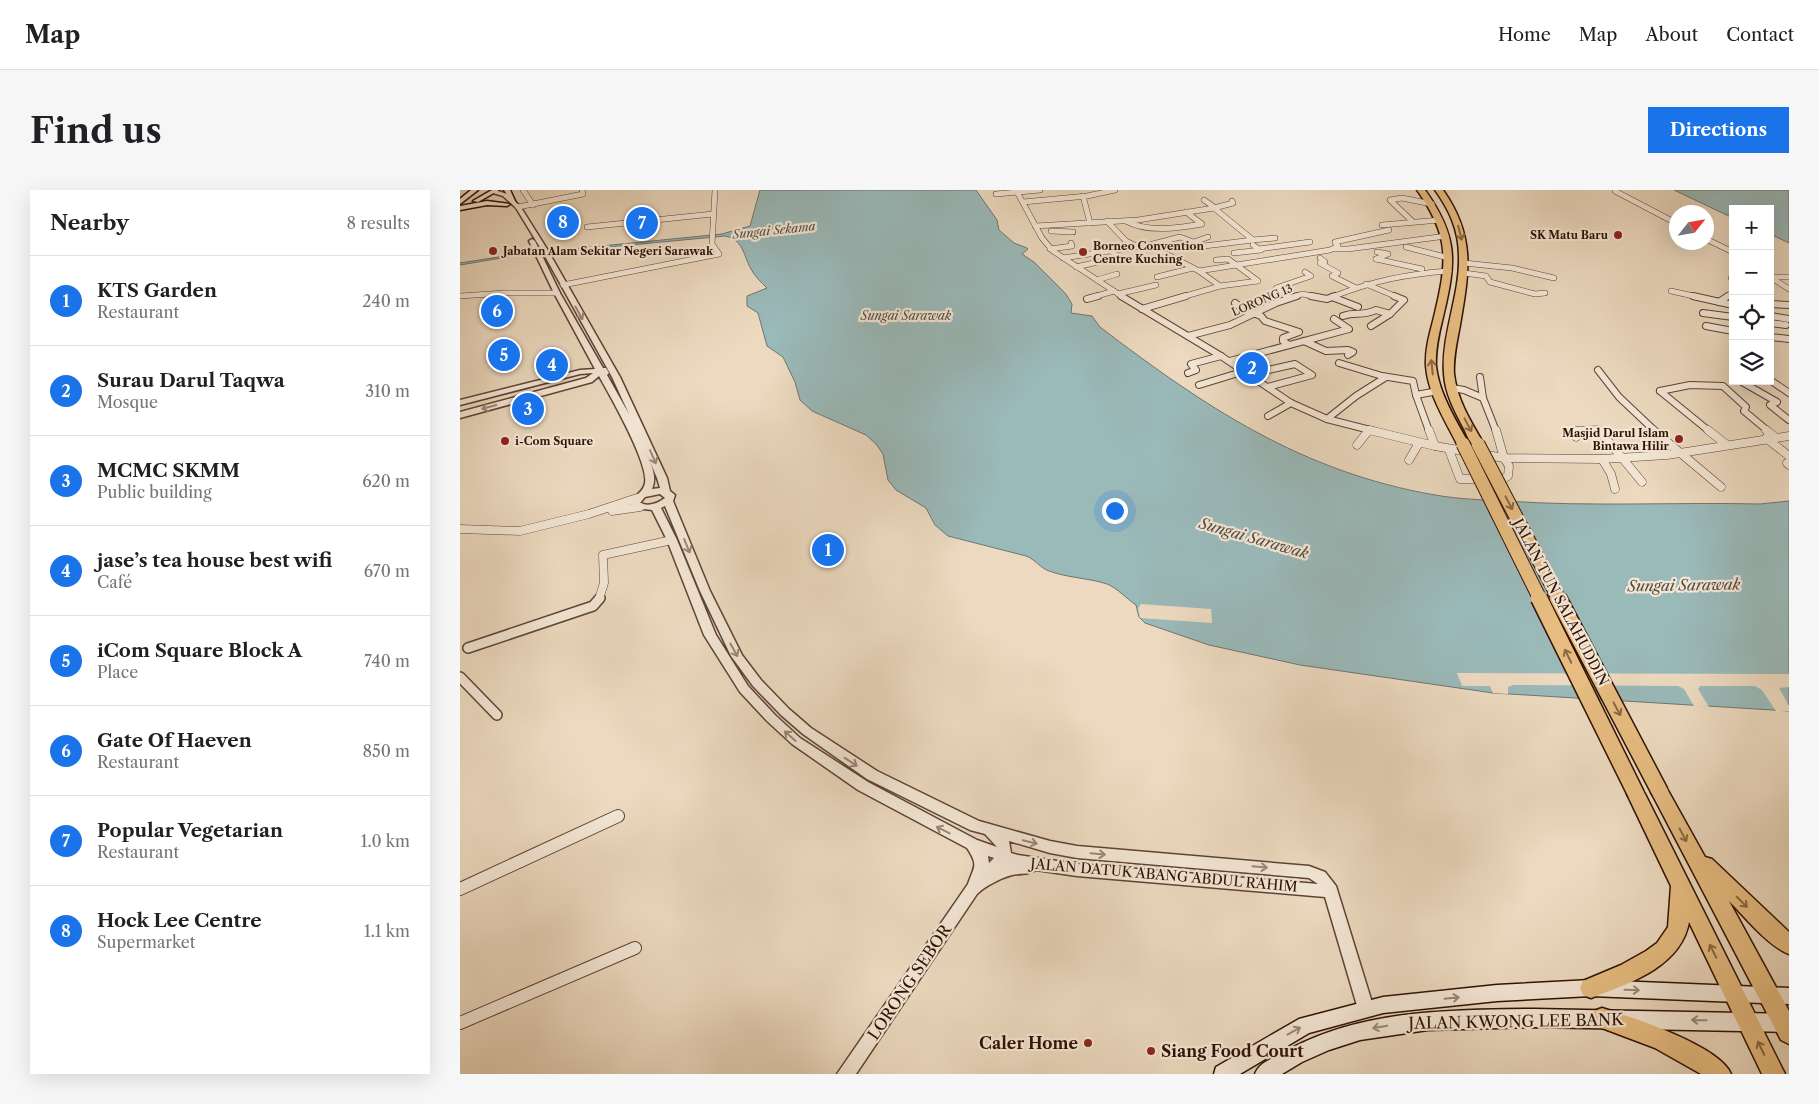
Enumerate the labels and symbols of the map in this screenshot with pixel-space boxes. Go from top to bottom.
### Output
pin: 8 [547,203,579,241]
pin: 7 [626,204,658,242]
north arrow [1669,205,1714,250]
water label: Sungai Sekama [731,218,816,242]
one-way arrow [1456,225,1465,241]
place label: SK Matu Baru [1530,228,1609,242]
marker: SK Matu Baru [1612,229,1624,241]
place label: Borneo Convention Centre Kuching [1093,239,1204,266]
place label: Jabatan Alam Sekitar Negeri Sarawak [501,244,714,258]
marker: Jabatan Alam Sekitar Negeri Sarawak [487,245,499,257]
marker: Borneo Convention Centre Kuching [1077,246,1089,258]
street label: LORONG 13 [1230,281,1294,319]
pin: 6 [481,292,513,330]
one-way arrow [574,305,584,320]
water label: Sungai Sarawak [860,308,952,323]
pin: 5 [488,336,520,374]
pin: 4 [536,346,568,384]
pin: 2 [1236,349,1268,387]
one-way arrow [1427,359,1437,375]
pin: 3 [512,390,544,428]
one-way arrow [481,403,497,413]
one-way arrow [1464,417,1473,432]
place label: Masjid Darul Islam Bintawa Hilir [1562,426,1670,453]
marker: Masjid Darul Islam Bintawa Hilir [1673,433,1685,445]
place label: i-Com Square [515,434,594,448]
marker: i-Com Square [499,435,511,447]
one-way arrow [649,449,659,464]
one-way arrow [1505,495,1514,510]
your location [1102,498,1128,524]
water label: Sungai Sarawak [1196,513,1311,563]
street label: JALAN TUN SALAHUDDIN [1508,514,1613,689]
pin: 1 [812,531,844,569]
one-way arrow [683,538,692,553]
water label: Sungai Sarawak [1626,575,1741,596]
one-way arrow [730,643,740,657]
one-way arrow [1563,649,1572,664]
one-way arrow [1613,701,1622,716]
one-way arrow [784,730,797,742]
one-way arrow [843,757,857,767]
one-way arrow [936,825,951,835]
one-way arrow [1679,827,1689,842]
one-way arrow [1022,838,1038,847]
one-way arrow [1089,849,1105,859]
street label: JALAN DATUK ABANG ABDUL RAHIM [1028,854,1298,896]
one-way arrow [1251,863,1267,872]
one-way arrow [1736,896,1748,908]
street label: LORONG SEBOR [863,919,956,1044]
one-way arrow [1708,944,1717,959]
one-way arrow [1624,985,1640,994]
one-way arrow [1444,993,1460,1002]
street label: JALAN KWONG LEE BANK [1405,1009,1624,1033]
one-way arrow [1692,1015,1708,1025]
one-way arrow [1372,1022,1388,1032]
one-way arrow [1287,1025,1301,1035]
place label: Caler Home [979,1033,1078,1053]
marker: Caler Home [1082,1037,1094,1049]
one-way arrow [1756,1040,1766,1055]
place label: Siang Food Court [1161,1041,1304,1061]
marker: Siang Food Court [1145,1045,1157,1057]

